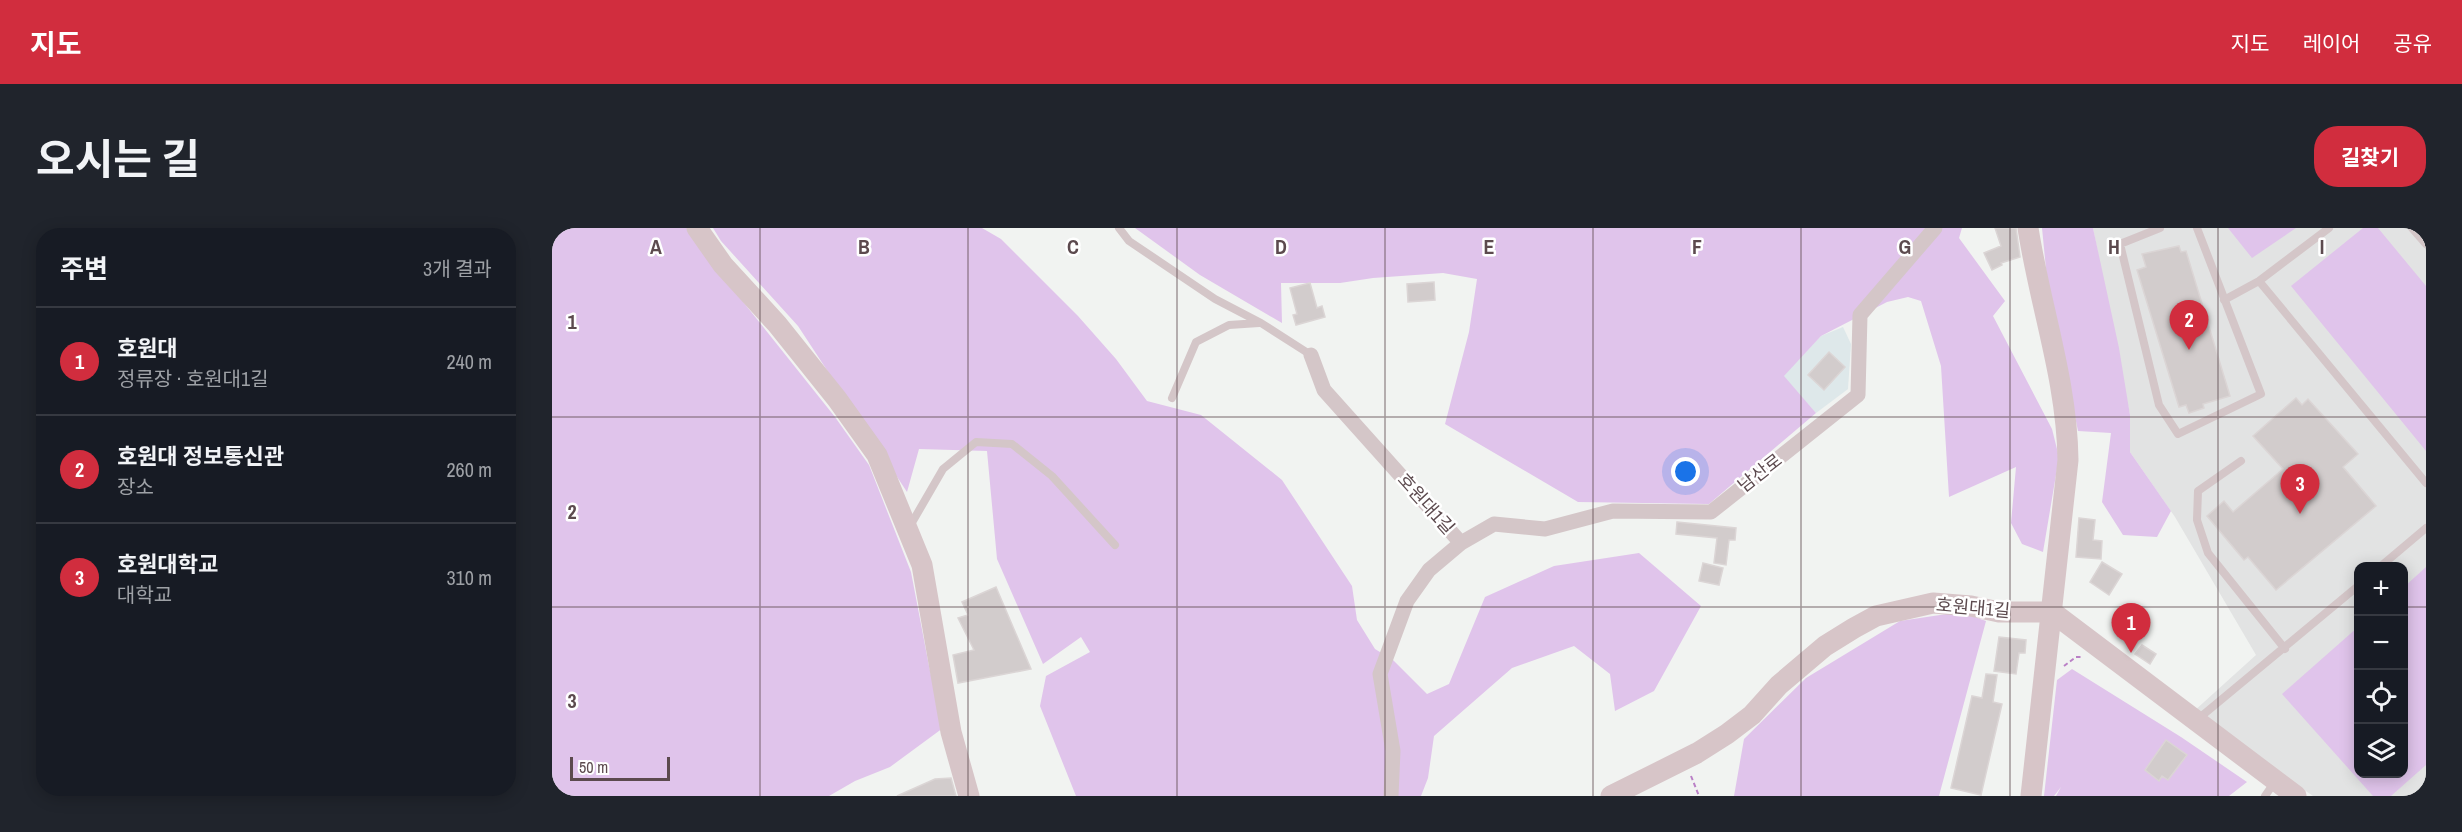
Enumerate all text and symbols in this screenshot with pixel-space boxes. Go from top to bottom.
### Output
text: 지도 [30,25,82,63]
text: 지도 [2231,29,2269,58]
text: 레이어 [2302,29,2360,58]
text: 공유 [2393,29,2432,58]
button: 길찾기 [2314,126,2426,187]
text: 오시는 길 [36,131,200,187]
text: A [650,233,662,260]
text: B [858,233,870,260]
text: C [1067,233,1079,260]
text: D [1275,233,1287,260]
text: E [1484,233,1495,260]
text: F [1692,233,1702,260]
text: G [1899,233,1911,260]
text: H [2108,233,2120,260]
text: I [2320,233,2324,260]
text: 주변 [60,251,108,286]
text: 3개 결과 [423,255,492,282]
pin: 2 [2170,300,2208,350]
text: 1 [567,308,577,335]
text: 호원대 [117,333,178,363]
text: 1 [75,348,84,375]
text: 240 m [446,348,492,375]
text: 정류장 · 호원대1길 [117,365,269,392]
text: 호원대 정보통신관 [117,441,284,471]
street label: 남산로 [1732,447,1787,498]
text: 2 [75,456,84,483]
text: 260 m [446,456,492,483]
your location [1671,457,1700,486]
pin: 3 [2280,464,2320,514]
street label: 호원대1길 [1392,468,1461,540]
text: 장소 [117,473,154,500]
text: 2 [567,498,577,525]
text: 호원대학교 [117,549,218,579]
map controls [2354,562,2408,778]
button: + [2354,562,2408,616]
text: 3 [75,564,84,591]
text: 310 m [446,564,492,591]
text: 대학교 [117,581,172,608]
street label: 호원대1길 [1935,592,2011,623]
pin: 1 [2112,604,2150,653]
button: − [2354,616,2408,670]
button: locate [2354,670,2408,724]
text: 3 [567,687,577,714]
button: layers [2354,724,2408,778]
scale bar [570,754,670,782]
text: 50 m [579,756,608,778]

